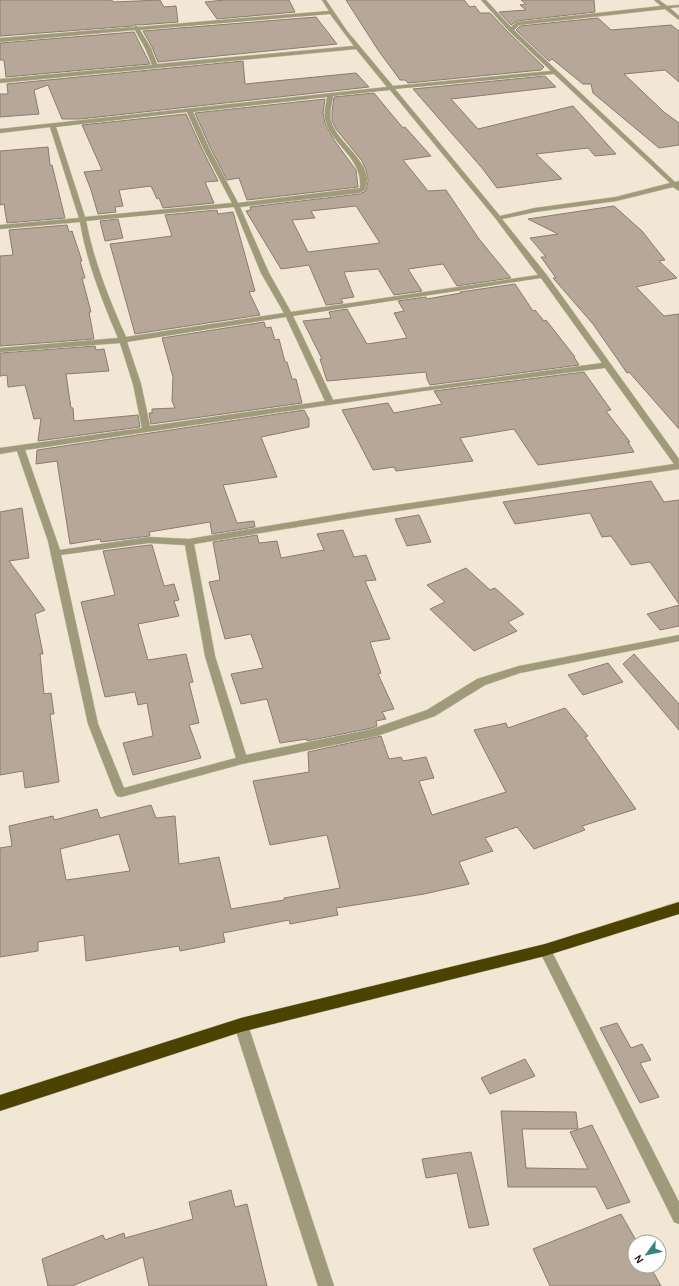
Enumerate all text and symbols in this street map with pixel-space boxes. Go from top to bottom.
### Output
north arrow [627,1234,667,1274]
text: N [631,1252,647,1266]

